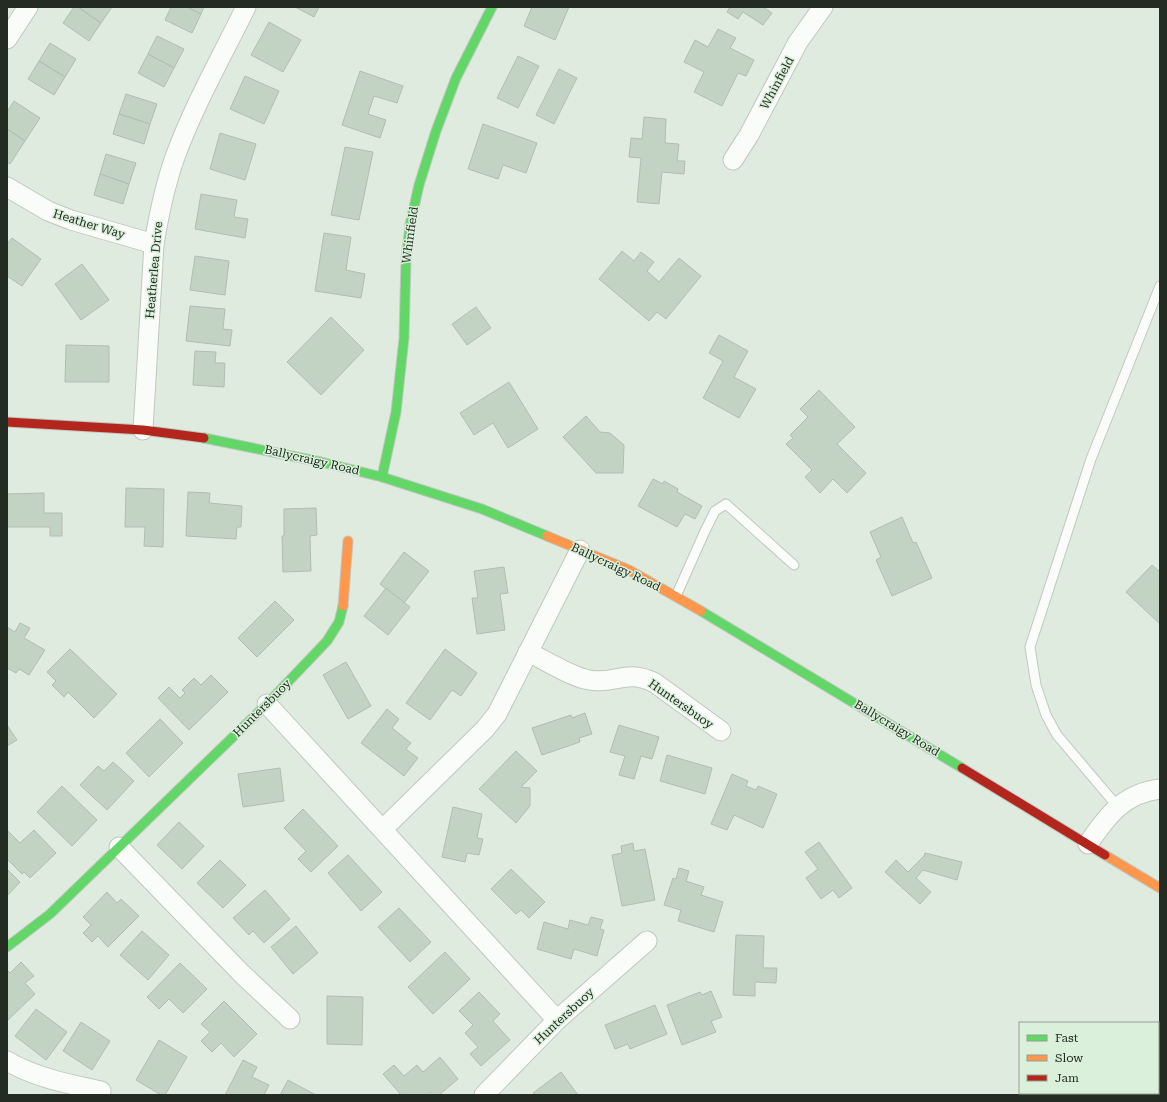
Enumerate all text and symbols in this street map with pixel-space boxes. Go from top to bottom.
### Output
street label: Whinfield [757,54,797,112]
street label: Whinfield [399,205,421,265]
street label: Heather Way [51,206,128,242]
street label: Heatherlea Drive [143,220,165,319]
street label: Ballycraigy Road [263,442,361,478]
street label: Ballycraigy Road [569,540,663,594]
street label: Huntersbuoy [230,675,295,740]
street label: Huntersbuoy [646,676,717,732]
street label: Ballycraigy Road [852,697,942,759]
street label: Huntersbuoy [531,984,597,1047]
legend [1019,1022,1159,1094]
text: Fast [1055,1031,1079,1045]
text: Slow [1055,1051,1083,1065]
text: Jam [1055,1071,1079,1085]

